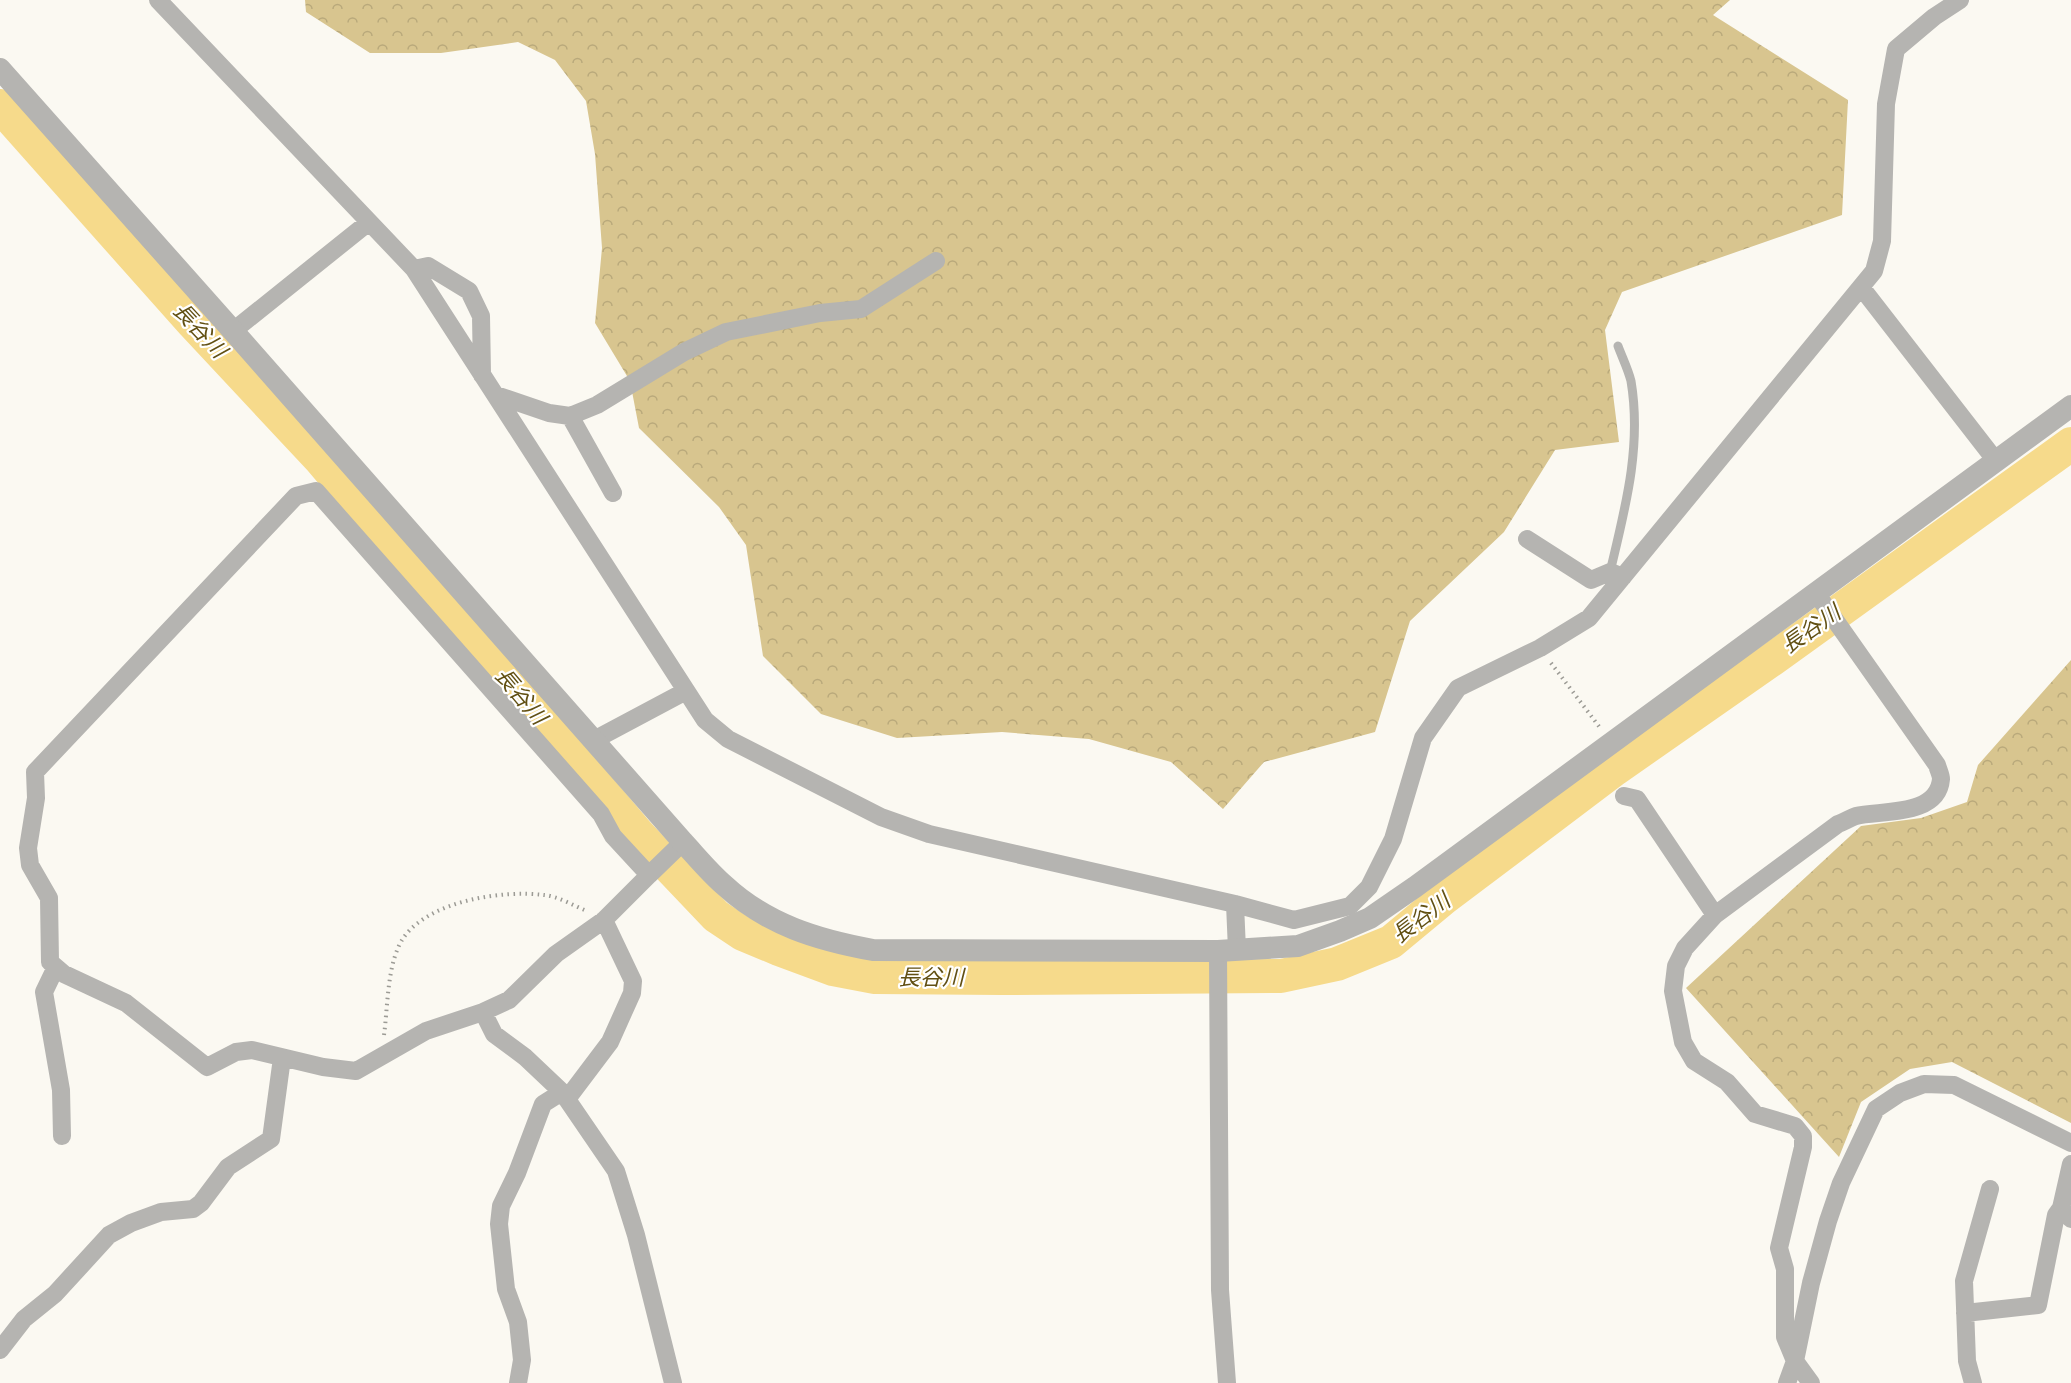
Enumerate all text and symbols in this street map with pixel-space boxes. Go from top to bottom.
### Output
water label: 長谷川 [168,297,233,364]
water label: 長谷川 [1777,599,1847,658]
water label: 長谷川 [490,663,553,731]
water label: 長谷川 [1387,887,1456,948]
water label: 長谷川 [898,965,966,990]

